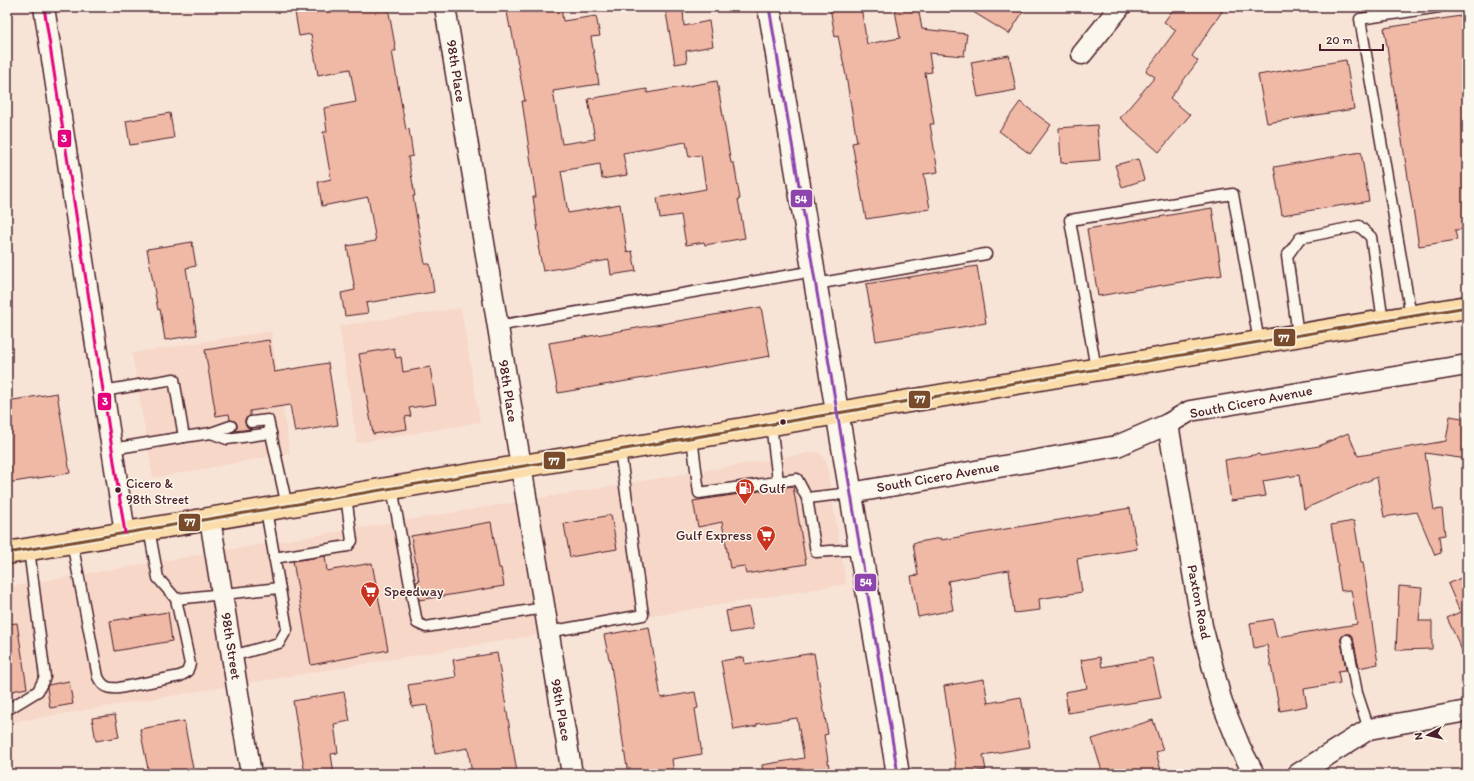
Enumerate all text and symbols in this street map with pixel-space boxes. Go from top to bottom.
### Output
scale bar [1320,26,1383,52]
text: 20 m [1326,33,1353,47]
street label: 98th Place [443,39,469,104]
line badge: 3 [57,129,72,148]
text: 3 [61,132,67,145]
line badge: 54 [790,189,813,208]
text: 54 [795,193,808,206]
line badge: 77 [1273,328,1296,347]
text: 77 [1278,332,1290,345]
street label: 98th Place [495,359,521,424]
street label: South Cicero Avenue [1188,382,1314,422]
line badge: 77 [908,390,931,409]
line badge: 3 [97,392,112,411]
text: 77 [914,393,926,406]
text: 3 [102,395,108,408]
unlabelled marker [778,417,788,427]
line badge: 77 [543,451,566,470]
text: 77 [548,455,560,468]
street label: South Cicero Avenue [875,458,1001,496]
place label: Cicero & 98th Street [126,476,189,507]
fuel station icon: Gulf [734,477,756,505]
place label: Gulf [759,480,786,497]
marker: Cicero & 98th Street [113,485,123,495]
line badge: 77 [178,513,201,532]
text: 77 [184,516,196,529]
supermarket icon: Gulf Express [755,524,777,552]
place label: Gulf Express [676,527,752,544]
street label: Paxton Road [1183,563,1215,641]
line badge: 54 [854,573,877,592]
text: 54 [860,576,873,589]
supermarket icon: Speedway [359,580,381,608]
place label: Speedway [384,583,444,600]
street label: 98th Street [217,611,245,681]
street label: 98th Place [547,677,575,743]
north arrow [1408,715,1448,755]
text: N [1412,732,1426,741]

